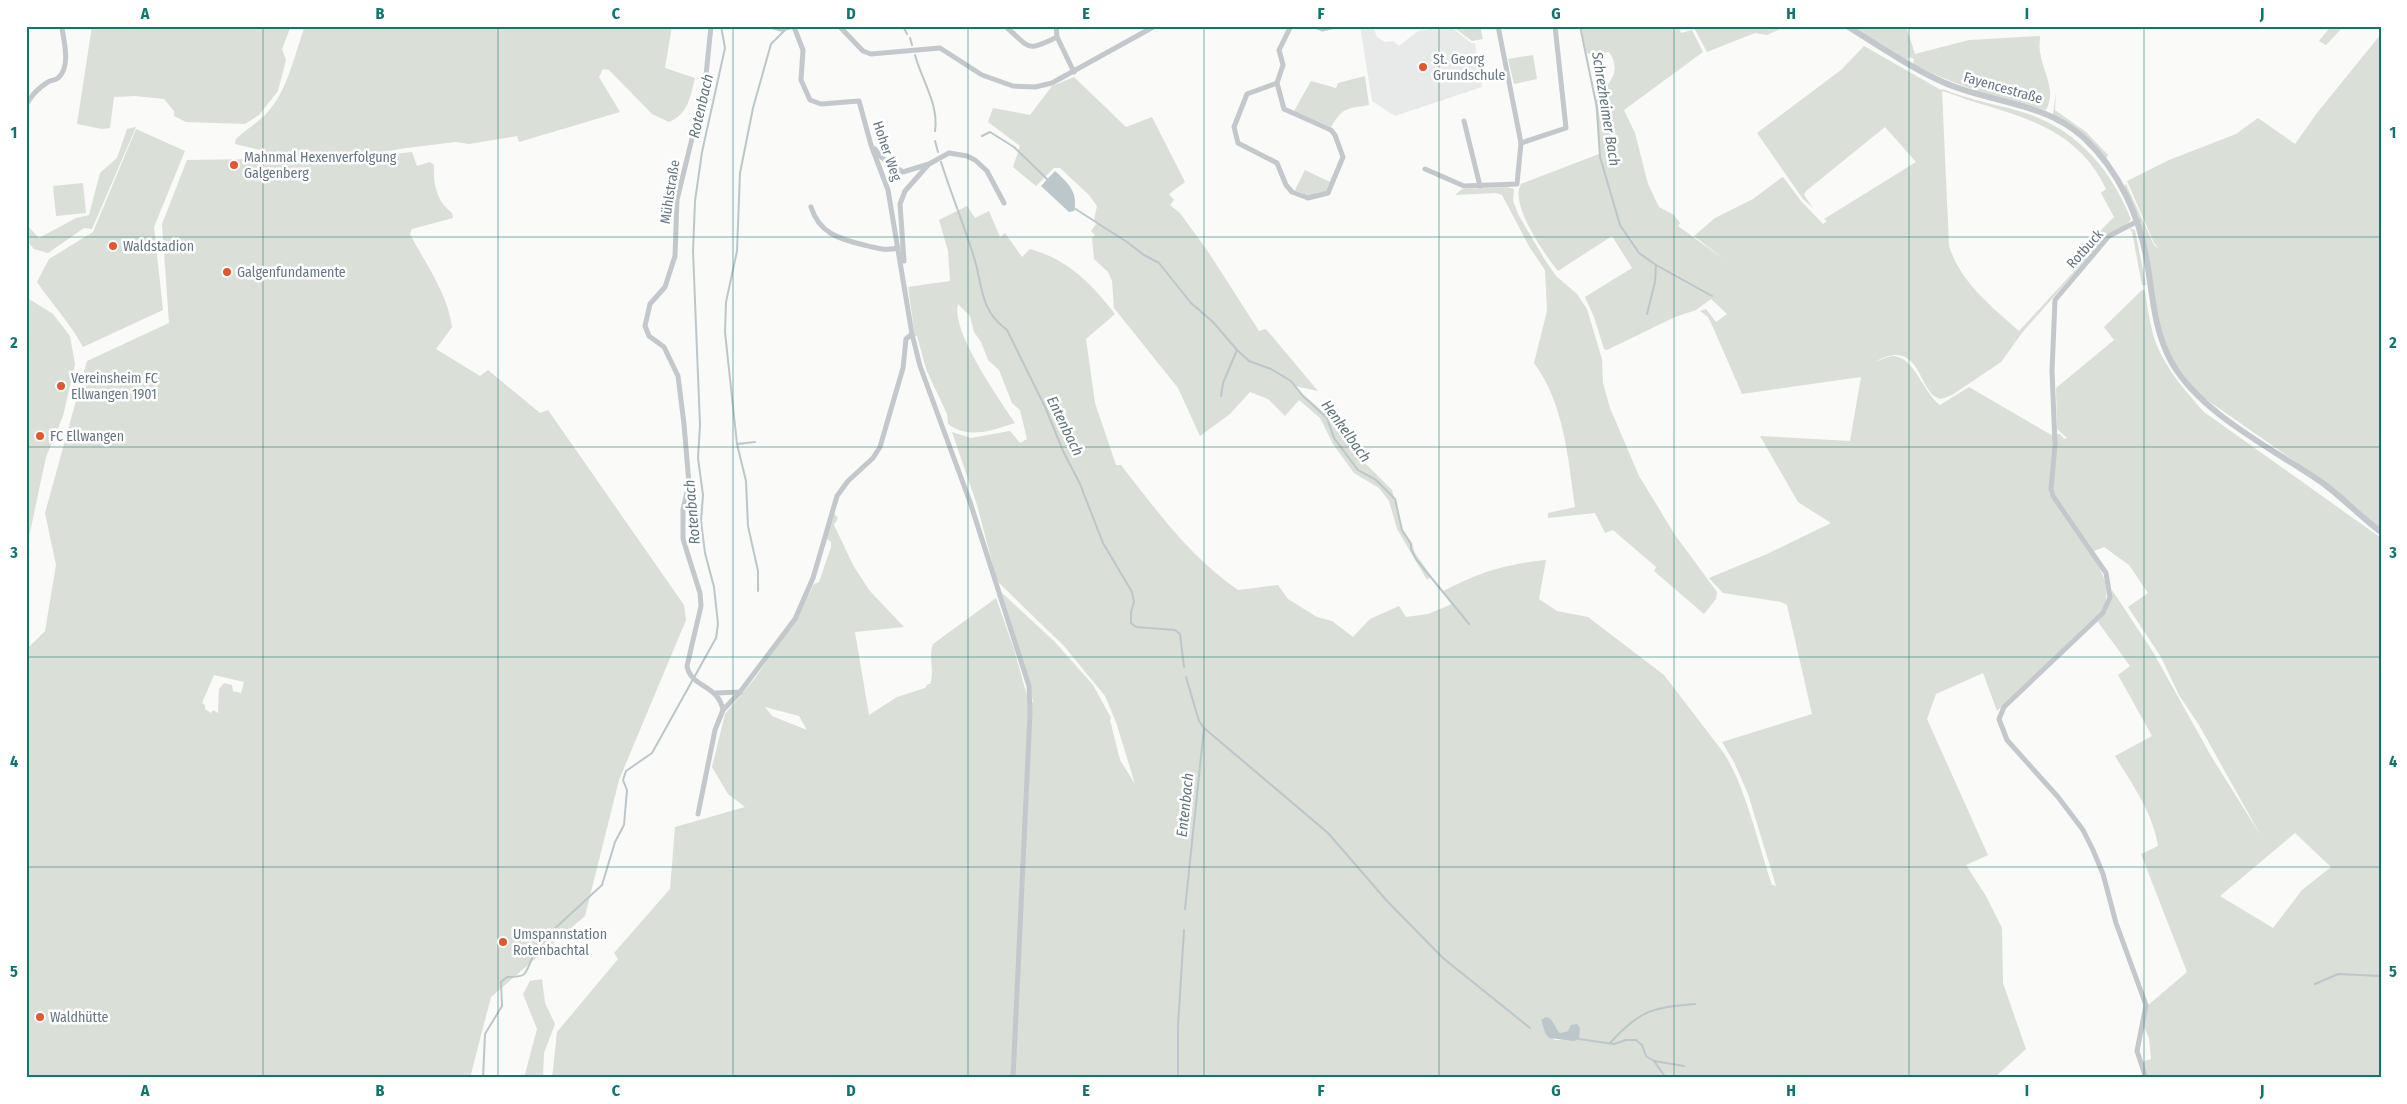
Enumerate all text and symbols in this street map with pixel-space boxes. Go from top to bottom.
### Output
text: A [140,4,150,23]
text: B [376,4,385,23]
text: C [612,4,621,23]
text: D [846,4,856,23]
text: E [1082,4,1090,23]
text: F [1317,4,1325,23]
text: G [1551,4,1561,23]
text: H [1786,4,1796,23]
text: I [2025,4,2029,23]
text: J [2259,4,2264,23]
water label: Schrezheimer Bach [1588,50,1624,167]
place label: St. Georg Grundschule [1433,51,1505,84]
marker: St. Georg Grundschule [1417,61,1429,73]
street label: Fayencestraße [1962,69,2045,107]
water label: Rotenbach [685,72,717,140]
street label: Hoher Weg [869,119,905,184]
text: 1 [11,123,17,142]
text: 1 [2390,123,2396,142]
place label: Mahnmal Hexenverfolgung Galgenberg [244,149,397,182]
marker: Mahnmal Hexenverfolgung Galgenberg [228,159,240,171]
street label: Mühlstraße [657,159,683,225]
street label: Rotbuck [2063,226,2107,272]
place label: Waldstadion [123,238,194,255]
marker: Waldstadion [107,240,119,252]
place label: Galgenfundamente [237,264,346,281]
marker: Galgenfundamente [221,266,233,278]
text: 2 [9,333,18,352]
text: 2 [2388,333,2397,352]
place label: Vereinsheim FC Ellwangen 1901 [71,370,158,403]
marker: Vereinsheim FC Ellwangen 1901 [55,380,67,392]
water label: Entenbach [1043,393,1087,459]
water label: Henkelbach [1317,396,1375,466]
place label: FC Ellwangen [50,428,124,445]
marker: FC Ellwangen [34,430,46,442]
water label: Rotenbach [680,479,704,545]
text: 3 [9,543,18,562]
text: 3 [2388,543,2397,562]
text: 4 [10,752,18,771]
text: 4 [2389,752,2397,771]
water label: Entenbach [1173,772,1197,838]
place label: Umspannstation Rotenbachtal [513,926,607,959]
marker: Umspannstation Rotenbachtal [497,936,509,948]
text: 5 [10,962,18,981]
text: 5 [2389,962,2397,981]
place label: Waldhütte [50,1009,109,1026]
marker: Waldhütte [34,1011,46,1023]
text: A [140,1081,150,1100]
text: B [376,1081,385,1100]
text: C [612,1081,621,1100]
text: D [846,1081,856,1100]
text: E [1082,1081,1090,1100]
text: F [1317,1081,1325,1100]
text: G [1551,1081,1561,1100]
text: H [1786,1081,1796,1100]
text: I [2025,1081,2029,1100]
text: J [2259,1081,2264,1100]

